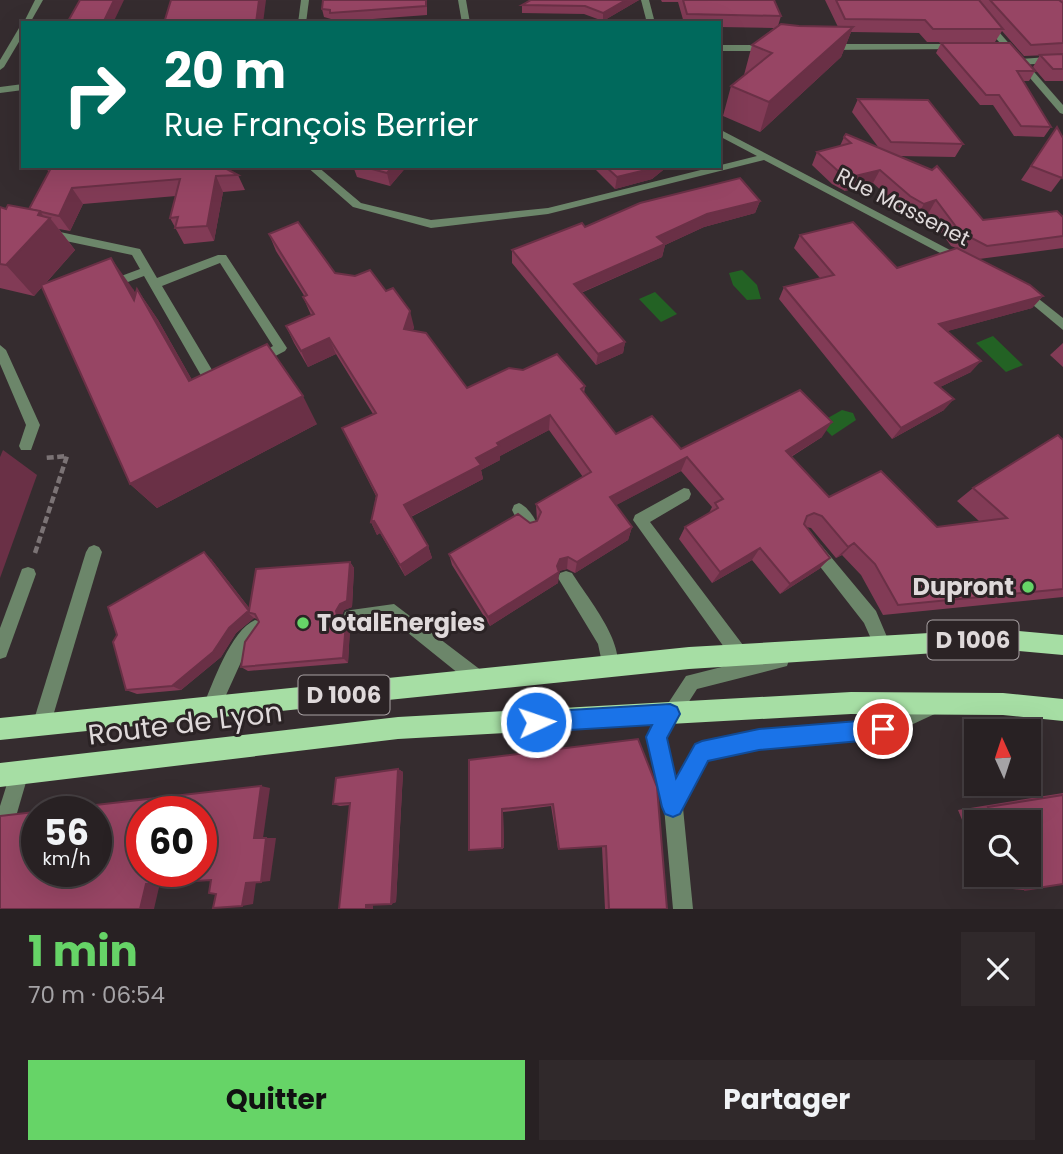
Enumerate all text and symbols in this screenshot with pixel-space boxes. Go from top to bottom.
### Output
text: 20 m [164,37,286,105]
icon: right [49,49,140,140]
text: Rue François Berrier [164,102,479,147]
street label: Rue Massenet [832,160,975,253]
place label: Dupront [913,570,1014,603]
marker: Dupront [1020,579,1036,595]
place label: TotalEnergies [317,606,485,639]
marker: TotalEnergies [295,615,311,631]
road number: D 1006 [928,620,1018,660]
road number: D 1006 [298,676,390,715]
position arrow [499,685,573,759]
street label: Route de Lyon [86,692,284,755]
pin [853,699,913,759]
icon: arrive [864,710,902,748]
north arrow [964,719,1041,796]
map controls [964,719,1041,887]
speed limit sign: 60 [126,796,217,887]
text: 56 [44,808,89,857]
button: search [964,810,1041,887]
text: km/h [43,846,90,871]
text: 1 min [28,922,138,981]
button: close [961,932,1035,1006]
text: 70 m · 06:54 [28,979,165,1011]
button: Quitter [28,1060,525,1140]
button: Partager [539,1060,1035,1140]

